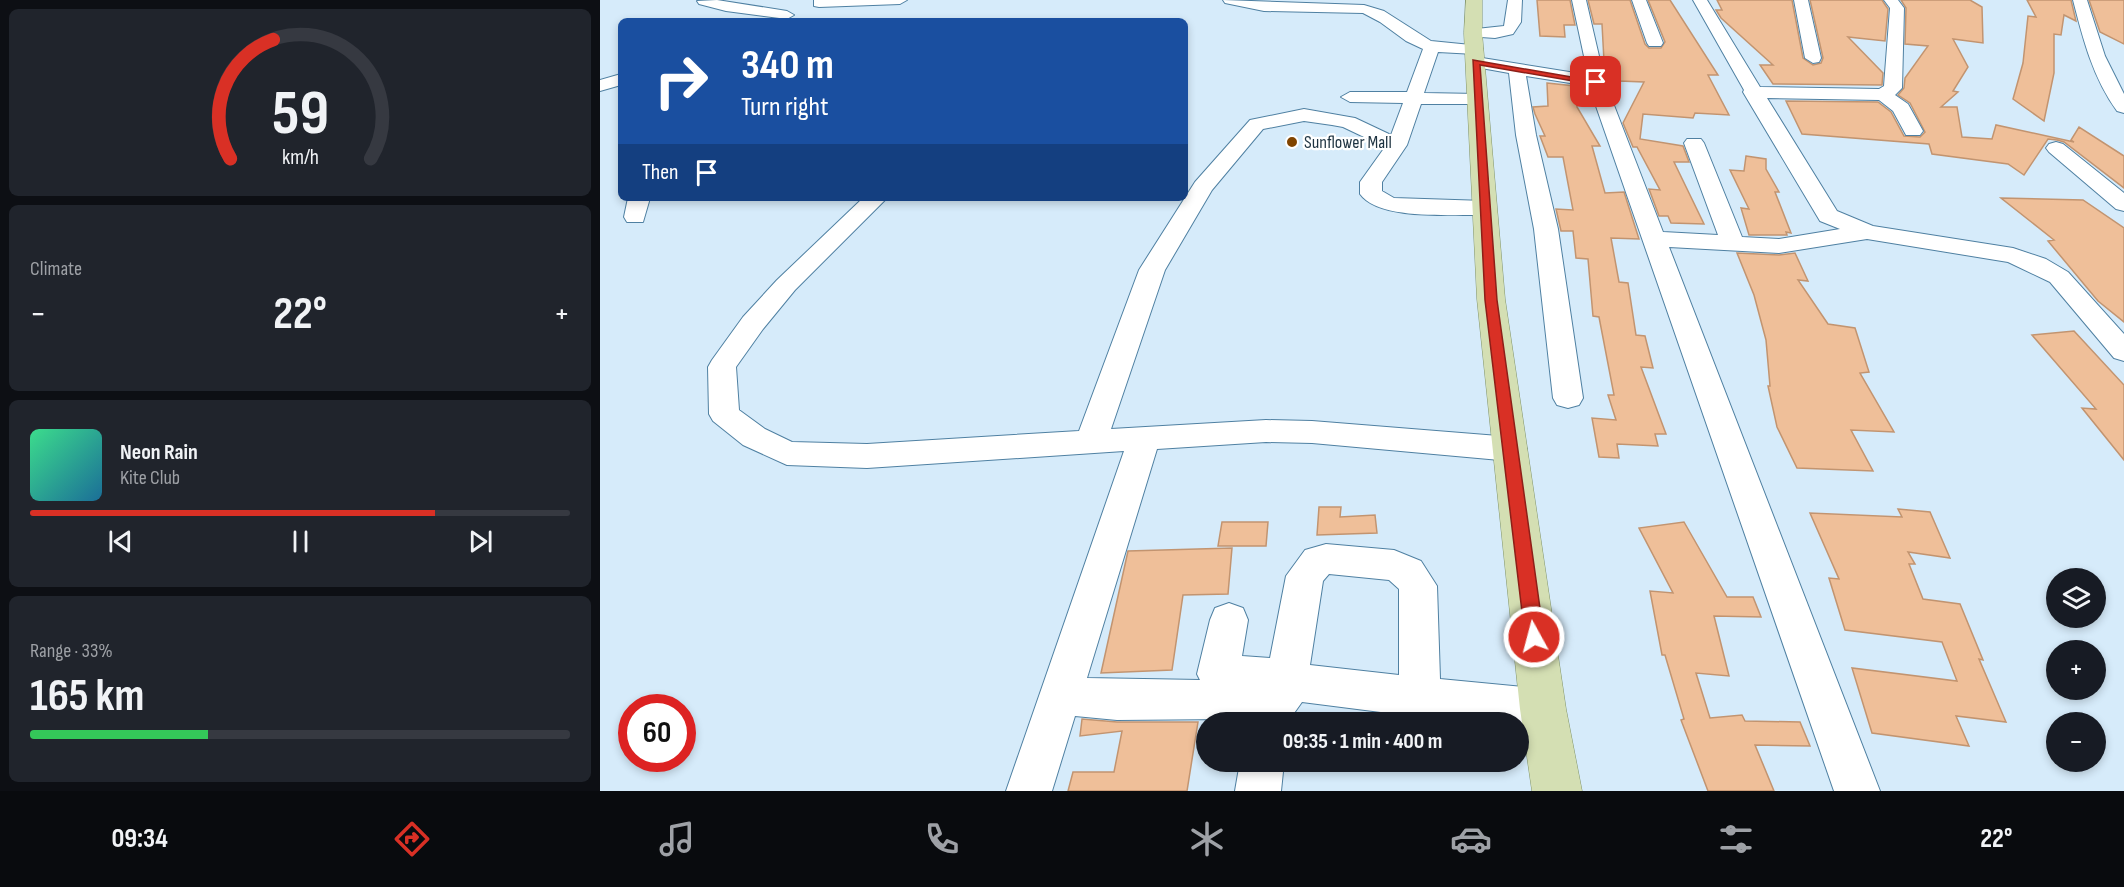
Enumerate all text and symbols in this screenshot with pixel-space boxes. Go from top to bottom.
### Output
text: 340 m [741,40,834,91]
icon: right [642,42,720,120]
pin [1570,56,1621,107]
icon: arrive [1579,65,1612,98]
text: 59 [272,77,328,152]
text: Turn right [741,91,828,123]
place label: Sunflower Mall [1304,132,1392,153]
marker: Sunflower Mall [1285,135,1299,149]
text: km/h [281,146,319,171]
icon: arrive [690,156,723,189]
text: Then [642,159,678,186]
text: Climate [30,257,82,281]
text: 22° [273,287,327,342]
text: − [30,294,46,334]
text: + [554,294,570,334]
text: Neon Rain [120,439,198,466]
text: Kite Club [120,466,180,490]
icon: previous [104,525,137,558]
icon: pause [284,525,317,558]
icon: next [464,525,497,558]
map controls [2046,568,2106,772]
button: layers [2046,568,2106,628]
position arrow [1502,605,1566,669]
text: Range · 33% [30,639,113,663]
button: + [2046,640,2106,700]
text: 165 km [30,669,144,724]
speed limit sign: 60 [618,694,696,772]
button: − [2046,712,2106,772]
text: 09:35 · 1 min · 400 m [1283,728,1442,755]
icon: directions [391,818,433,860]
icon: music [656,818,698,860]
icon: phone [921,818,963,860]
icon: climate [1186,818,1228,860]
icon: car [1450,818,1492,860]
icon: filters [1715,818,1757,860]
text: 09:34 [111,823,168,855]
text: 22° [1980,823,2012,855]

